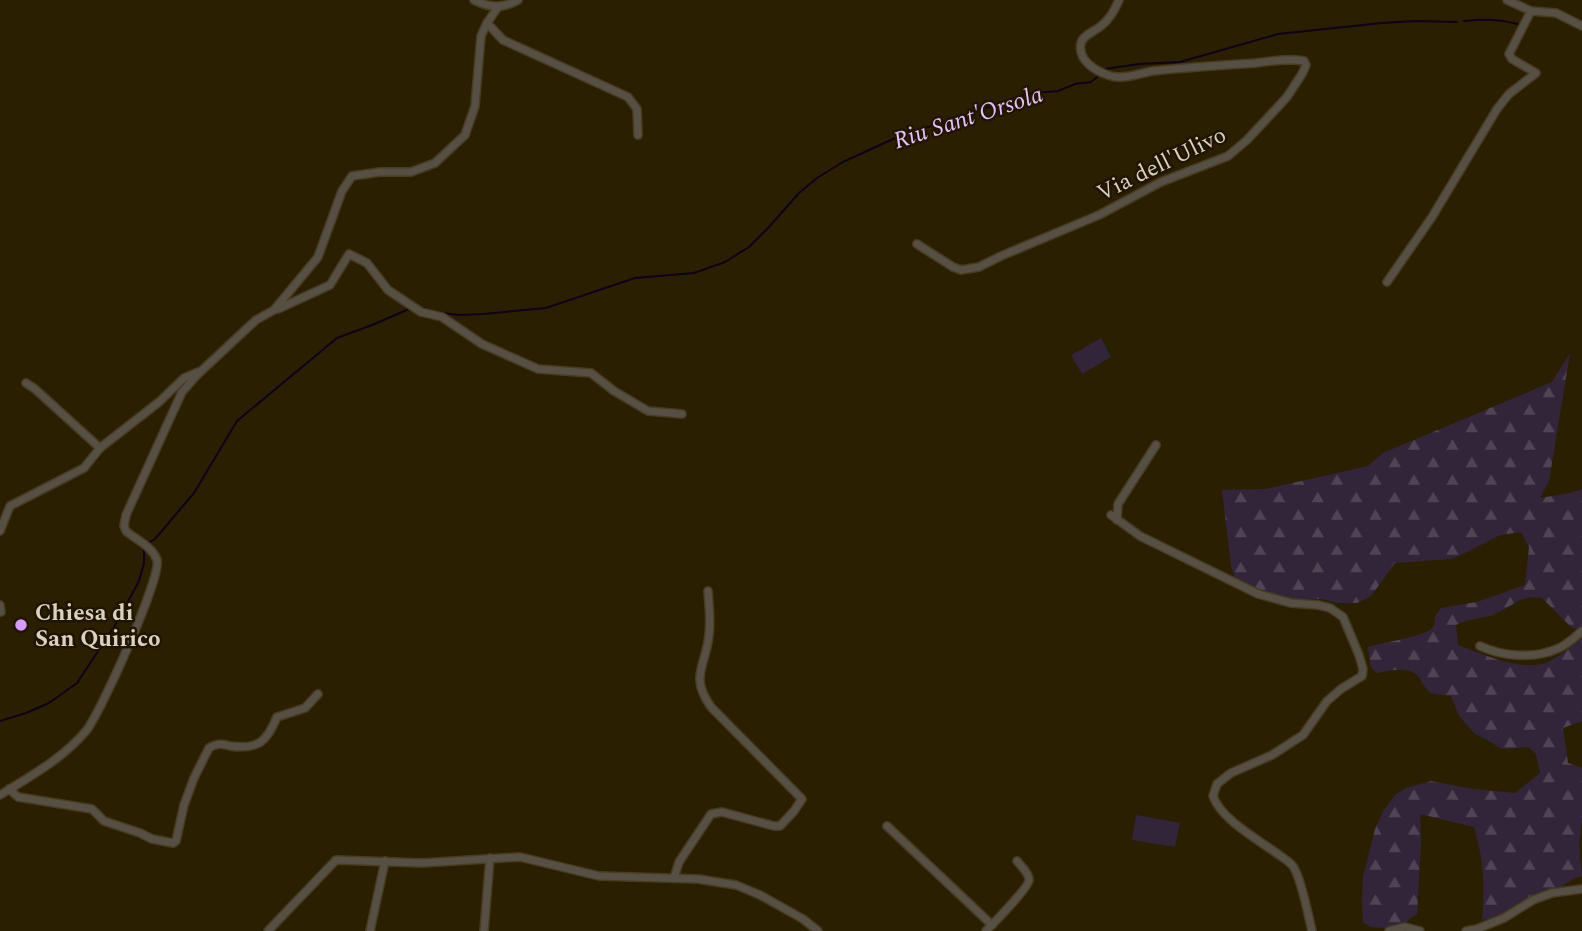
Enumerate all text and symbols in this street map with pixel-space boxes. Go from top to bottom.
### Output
water label: Riu Sant'Orsola [889,77,1048,159]
street label: Via dell'Ulivo [1091,118,1232,211]
place label: Chiesa di San Quirico [35,596,161,657]
marker: Chiesa di San Quirico [13,617,29,633]

